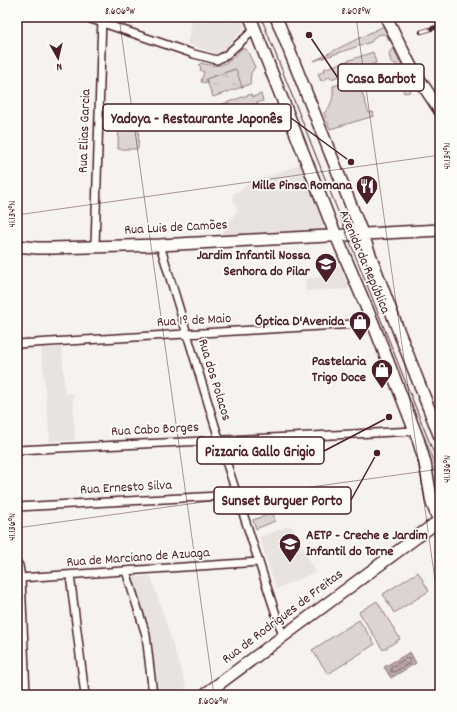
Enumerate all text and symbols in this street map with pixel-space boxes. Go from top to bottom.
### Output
text: 8.606°W [105,5,135,19]
text: 8.608°W [342,5,371,19]
north arrow [38,38,78,78]
text: N [55,58,63,74]
callout: Casa Barbot [338,64,424,91]
text: Casa Barbot [346,69,416,91]
street label: Rua Elias Garcia [74,88,96,173]
callout: Yadoya - Restaurante Japonês [103,104,291,131]
text: Yadoya - Restaurante Japonês [110,109,283,131]
text: 41.134°N [441,142,455,169]
restaurant icon: Mille Pinsa Romana [354,173,380,206]
place label: Mille Pinsa Romana [252,176,353,196]
text: 41.134°N [6,200,20,227]
street label: Avenida da República [333,207,395,317]
street label: Rua Luis de Camões [124,215,228,241]
place label: Jardim Infantil Nossa Senhora do Pilar [197,246,311,282]
school or university icon: Jardim Infantil Nossa Senhora do Pilar [313,251,339,284]
street label: Rua 1º de Maio [156,309,232,333]
shop icon: Óptica D'Avenida [347,309,373,342]
place label: Óptica D'Avenida [255,312,345,332]
street label: Rua dos Polacos [192,337,236,424]
place label: Pastelaria Trigo Doce [312,352,367,388]
shop icon: Pastelaria Trigo Doce [369,357,395,390]
street label: Rua Cabo Borges [111,418,199,442]
callout: Pizzaria Gallo Grigio [197,437,324,464]
text: Pizzaria Gallo Grigio [205,442,316,464]
text: 41.136°N [441,455,455,483]
street label: Rua Ernesto Silva [80,476,173,500]
callout: Sunset Burguer Porto [214,487,351,514]
text: Sunset Burguer Porto [222,491,343,513]
text: 41.136°N [6,513,20,541]
place label: AETP - Creche e Jardim Infantil do Torne [306,526,428,562]
school or university icon: AETP - Creche e Jardim Infantil do Torne [277,531,303,564]
street label: Rua de Marciano de Azuaga [66,543,211,573]
street label: Rua de Rodrigues de Freitas [218,565,348,669]
text: 8.606°W [198,695,228,709]

